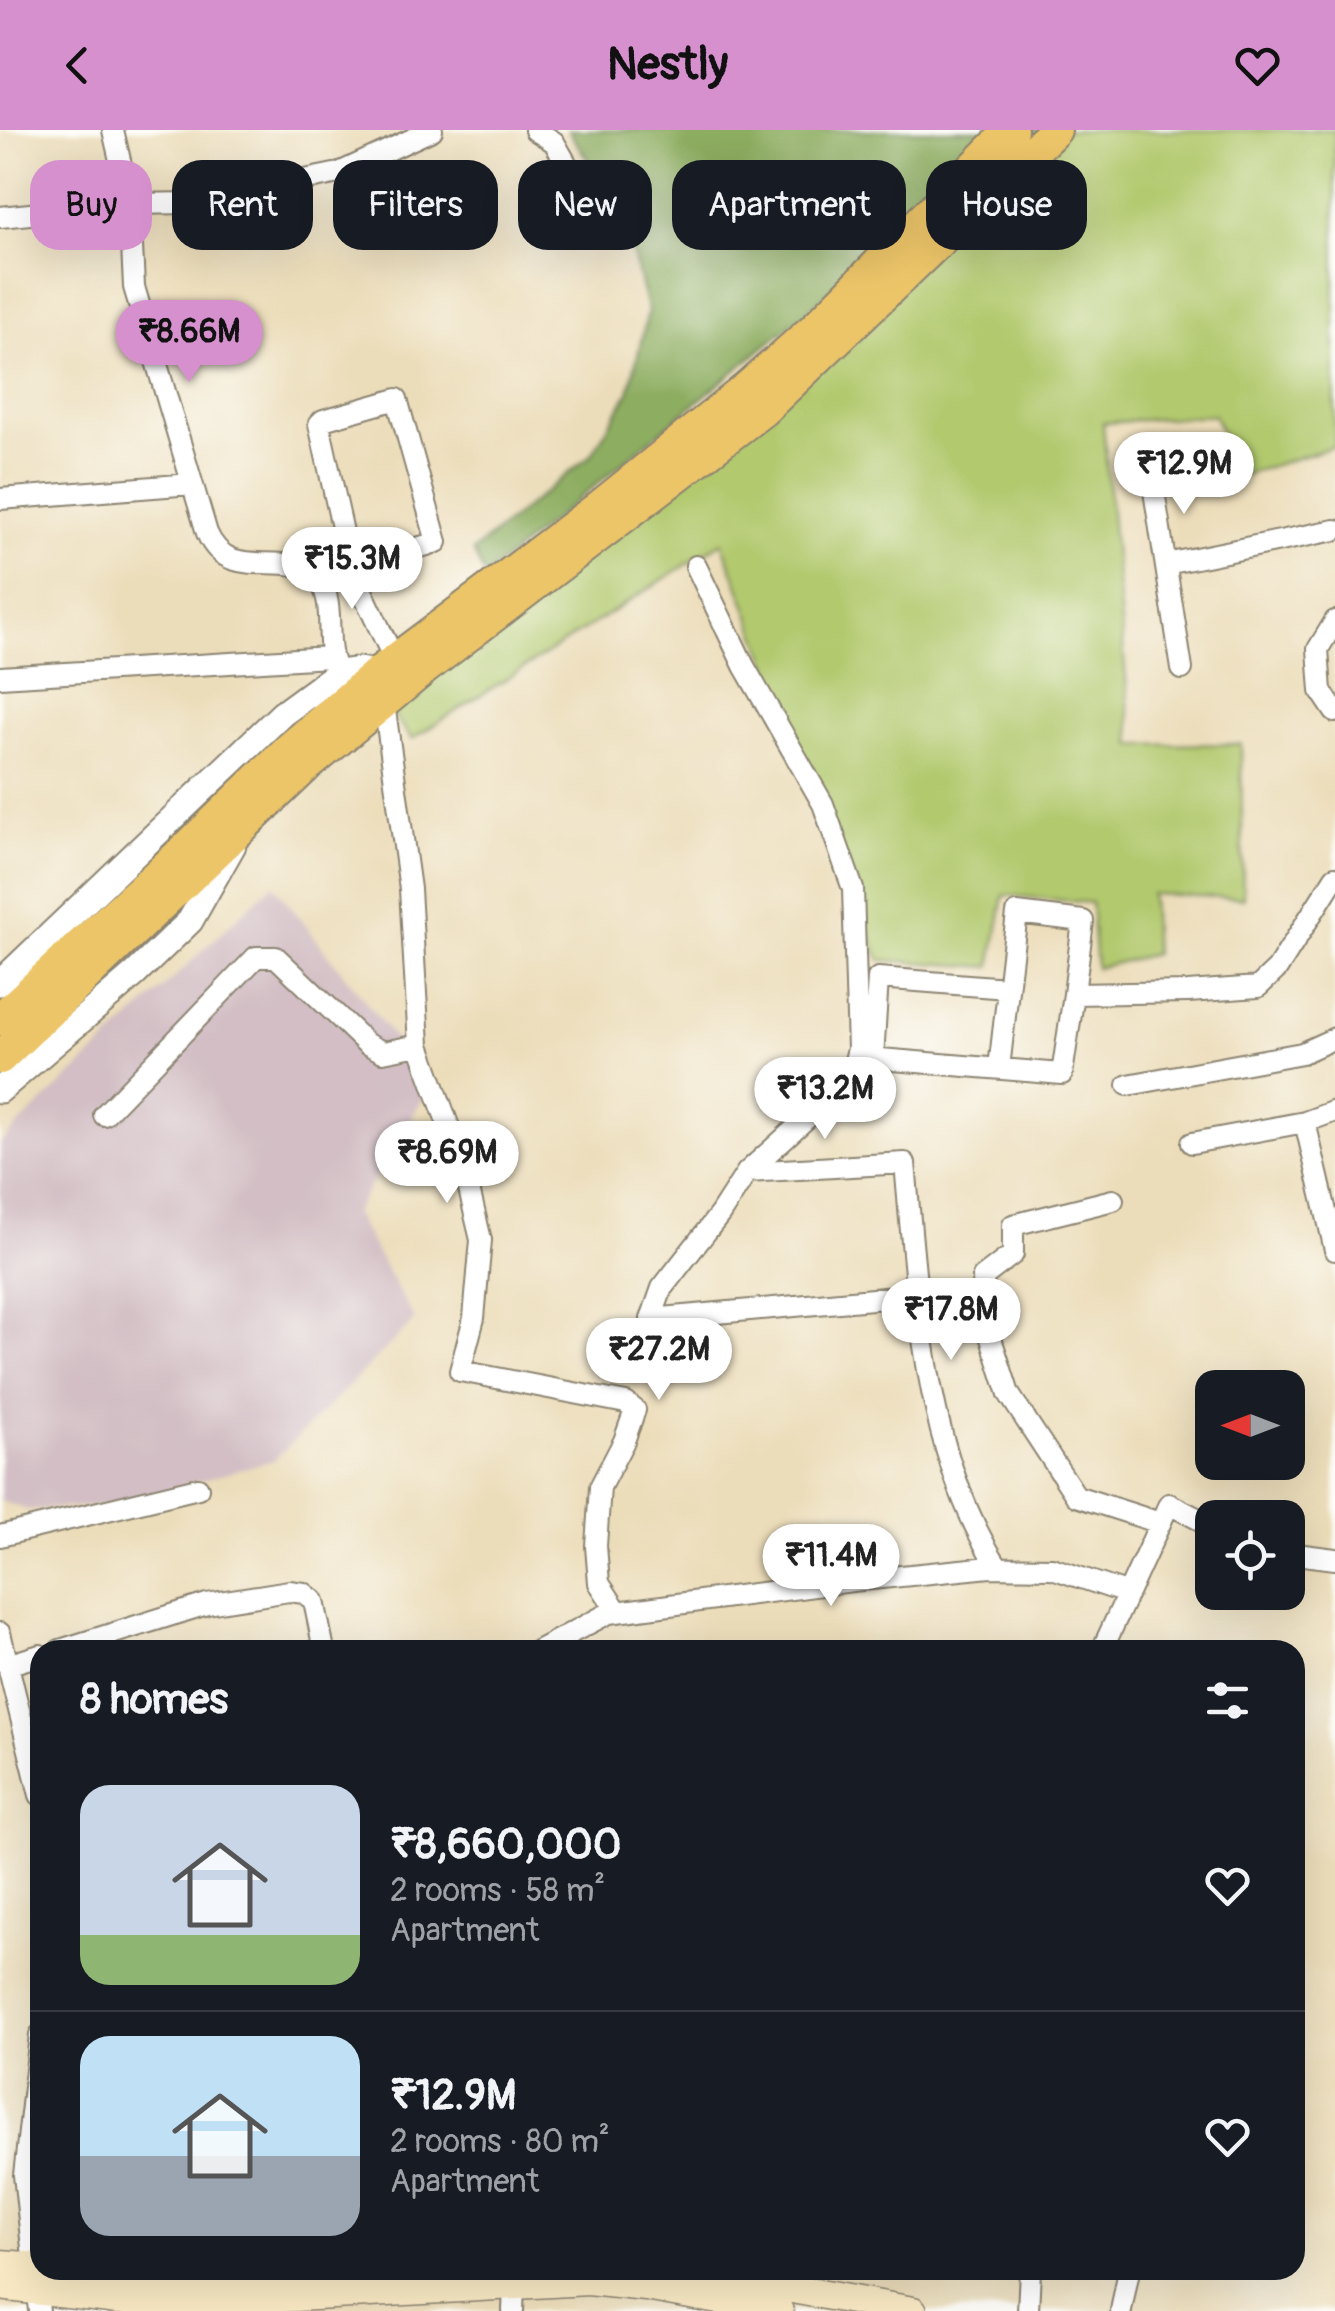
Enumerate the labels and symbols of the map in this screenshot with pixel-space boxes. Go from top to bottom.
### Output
pin: ₹8.66M [108,300,270,385]
pin: ₹12.9M [1103,432,1265,517]
pin: ₹15.3M [271,527,433,612]
pin: ₹13.2M [744,1057,906,1142]
pin: ₹8.69M [366,1121,528,1206]
pin: ₹17.8M [870,1278,1032,1363]
pin: ₹27.2M [578,1318,740,1403]
north arrow [1195,1370,1305,1480]
pin: ₹11.4M [750,1524,912,1609]

